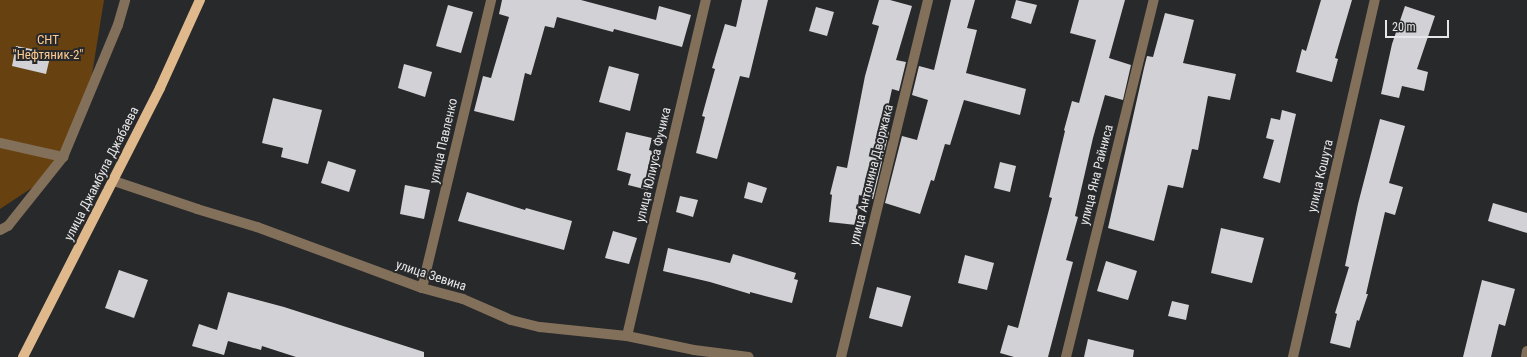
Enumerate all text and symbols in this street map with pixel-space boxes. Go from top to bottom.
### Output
scale bar [1387,12,1451,38]
text: 20 m [1392,20,1416,34]
park label: СНТ "Нефтяник-2" [12,33,84,64]
street label: улица Павленко [427,97,461,185]
street label: улица Антонина Дворжака [847,103,897,247]
street label: улица Джамбула Джабаева [61,104,143,244]
street label: улица Юлиуса Фучика [633,106,675,224]
street label: улица Яна Райниса [1077,123,1117,227]
street label: улица Кошута [1305,138,1337,214]
street label: улица Зевина [394,257,468,295]

